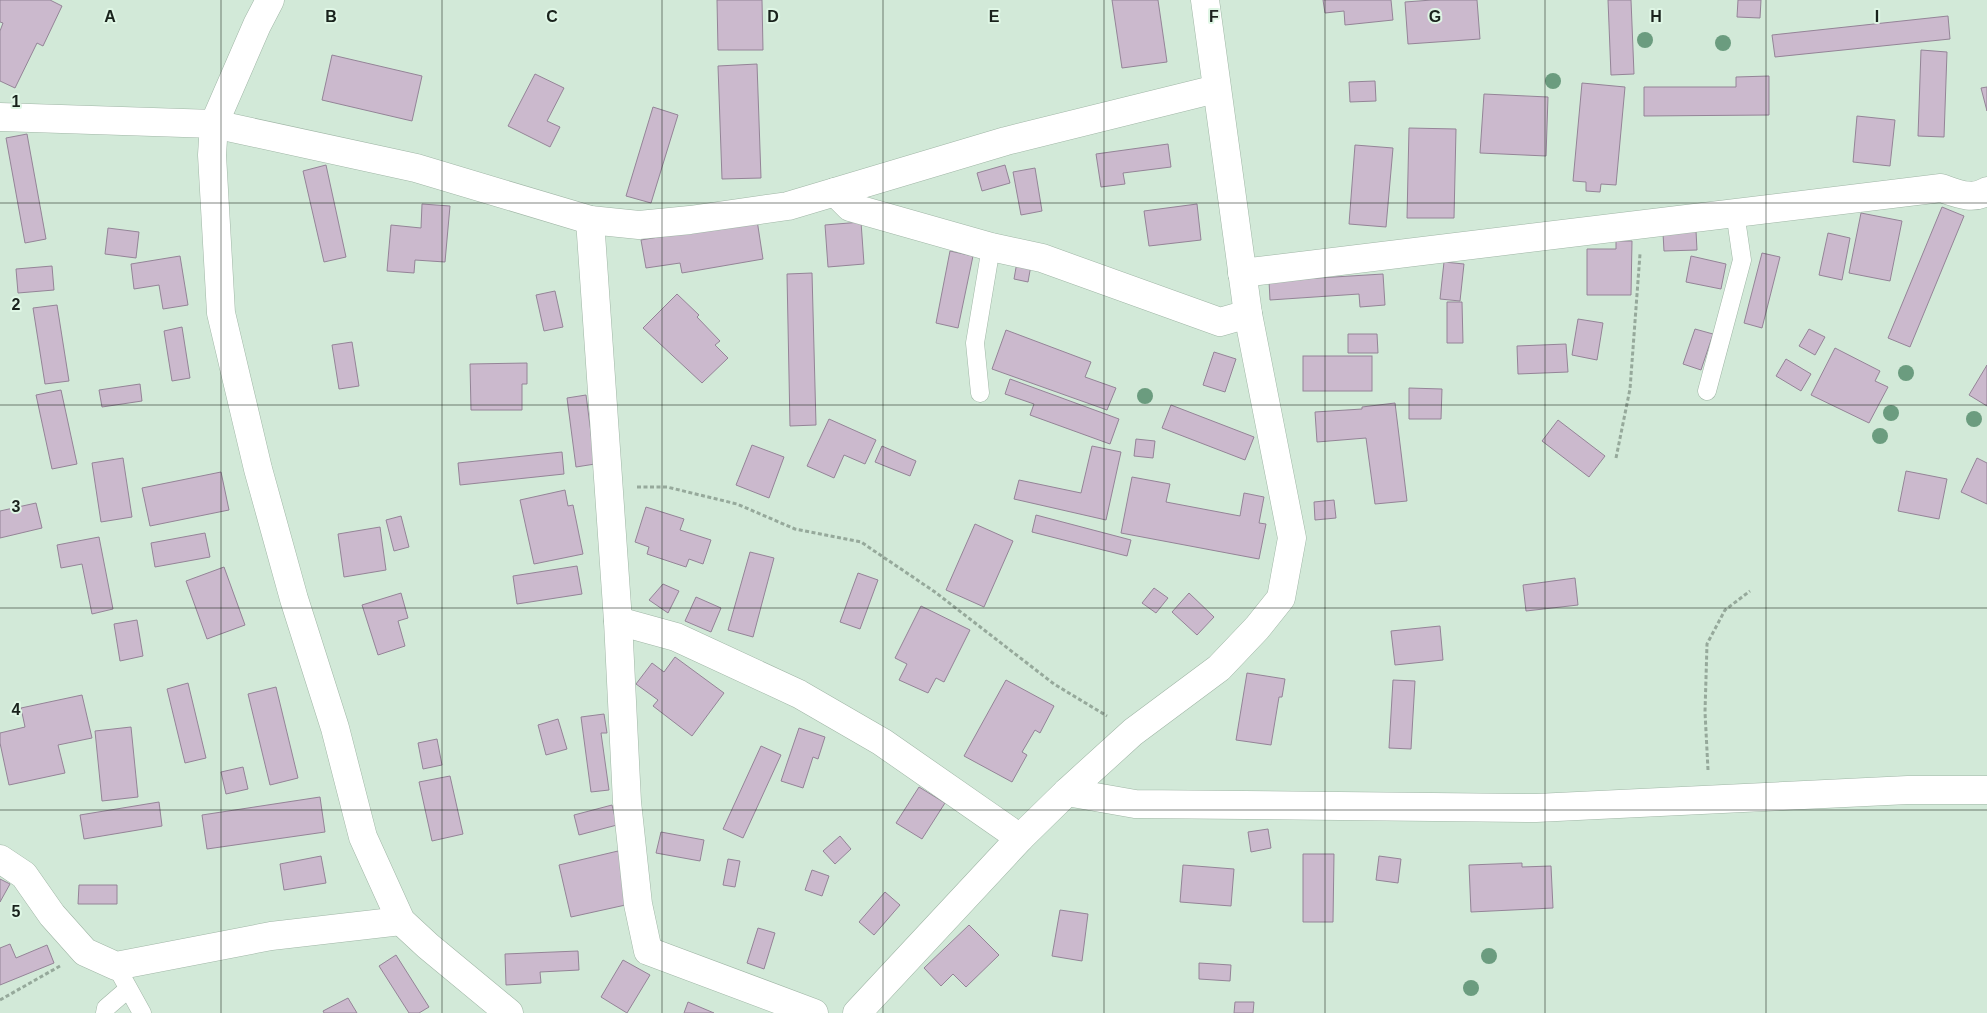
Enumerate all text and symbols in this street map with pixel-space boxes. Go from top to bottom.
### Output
text: A [104,8,116,25]
text: B [325,8,337,25]
text: C [546,8,558,25]
text: D [767,8,779,25]
text: E [989,8,1000,25]
text: F [1209,8,1219,25]
text: G [1429,8,1441,25]
text: H [1650,8,1662,25]
text: I [1875,8,1879,25]
text: 1 [12,93,21,110]
text: 2 [12,296,21,313]
text: 3 [12,498,21,515]
text: 4 [12,701,21,718]
text: 5 [12,903,21,920]

